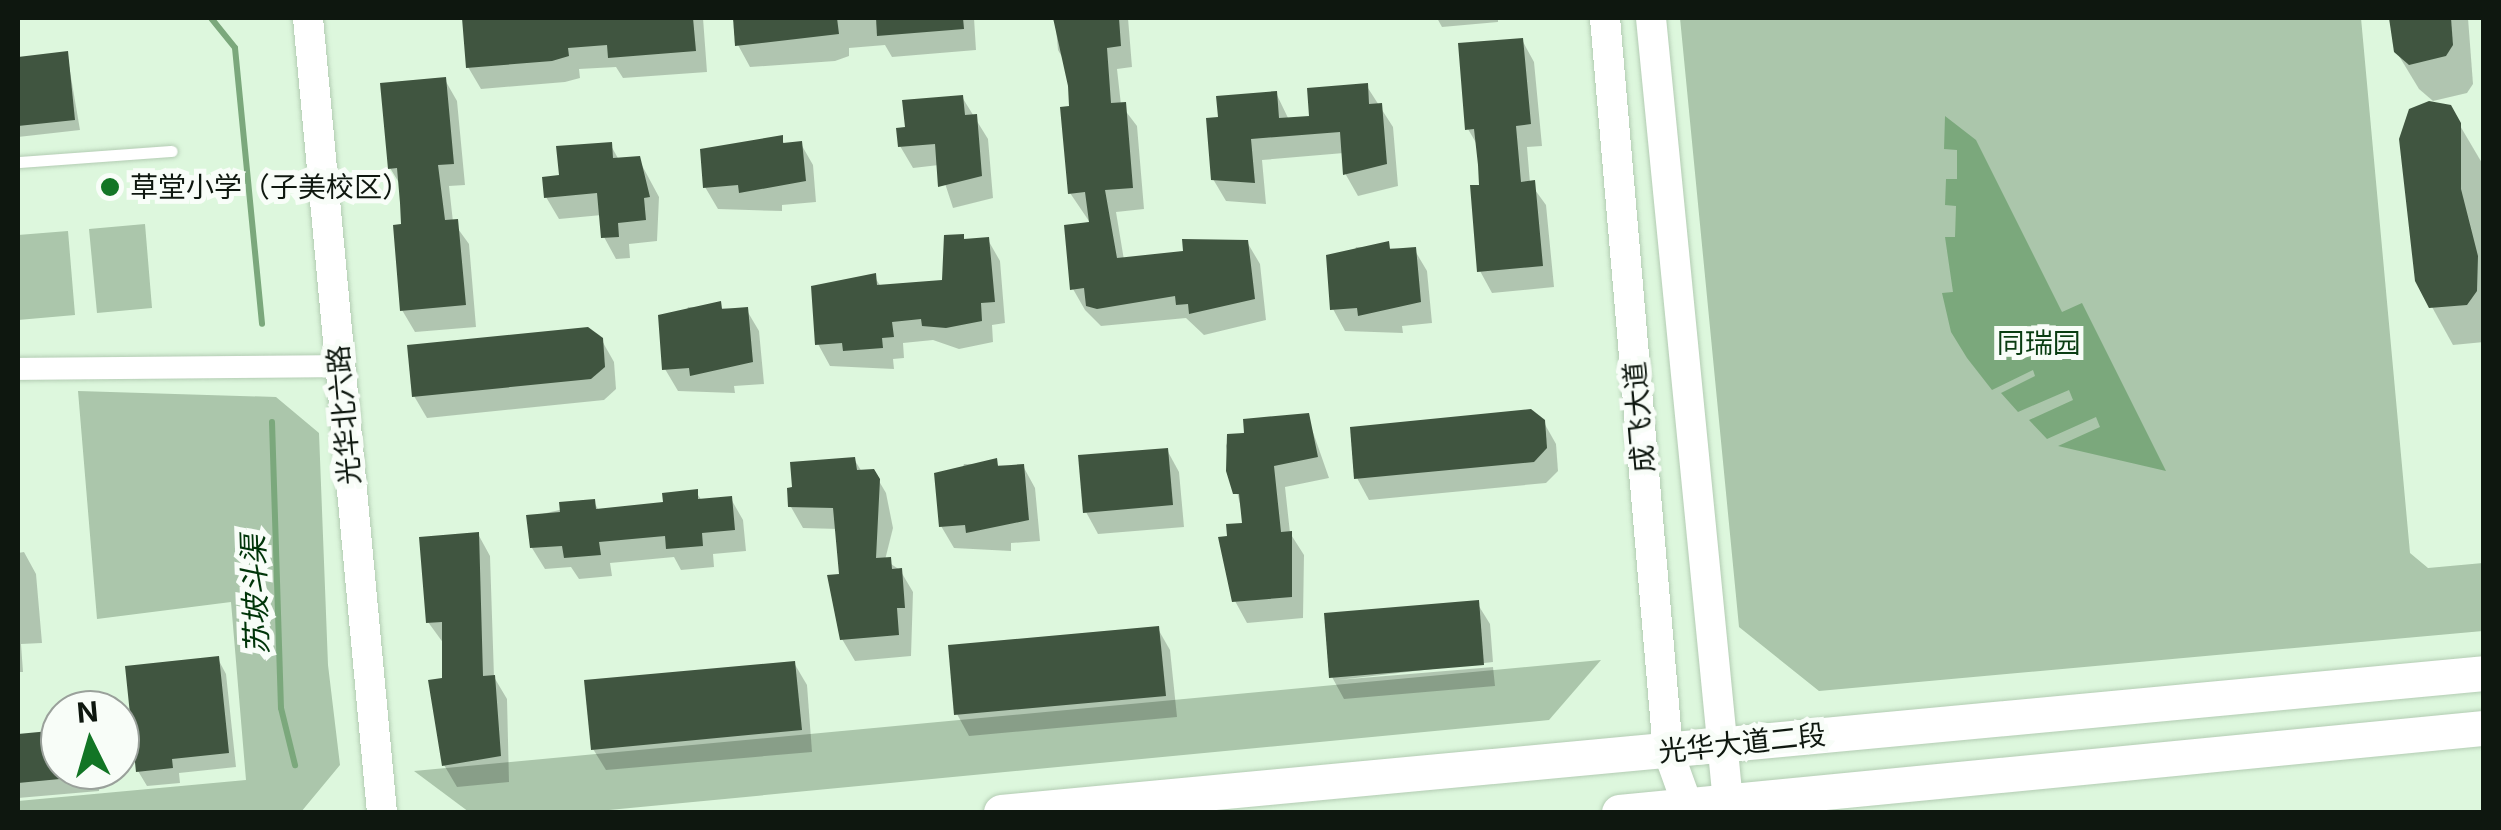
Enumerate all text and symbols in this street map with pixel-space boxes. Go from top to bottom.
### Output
place label: 草堂小学（子美校区） [130,170,410,204]
marker: 草堂小学（子美校区） [99,176,121,198]
park label: 同瑞园 [1997,326,2081,360]
street label: 光华北六路 [321,344,367,486]
street label: 成飞大道 [1617,360,1661,474]
water label: 苏坡斗渠 [235,534,275,656]
north arrow [40,690,140,790]
text: N [75,694,100,730]
street label: 光华大道二段 [1657,718,1827,768]

